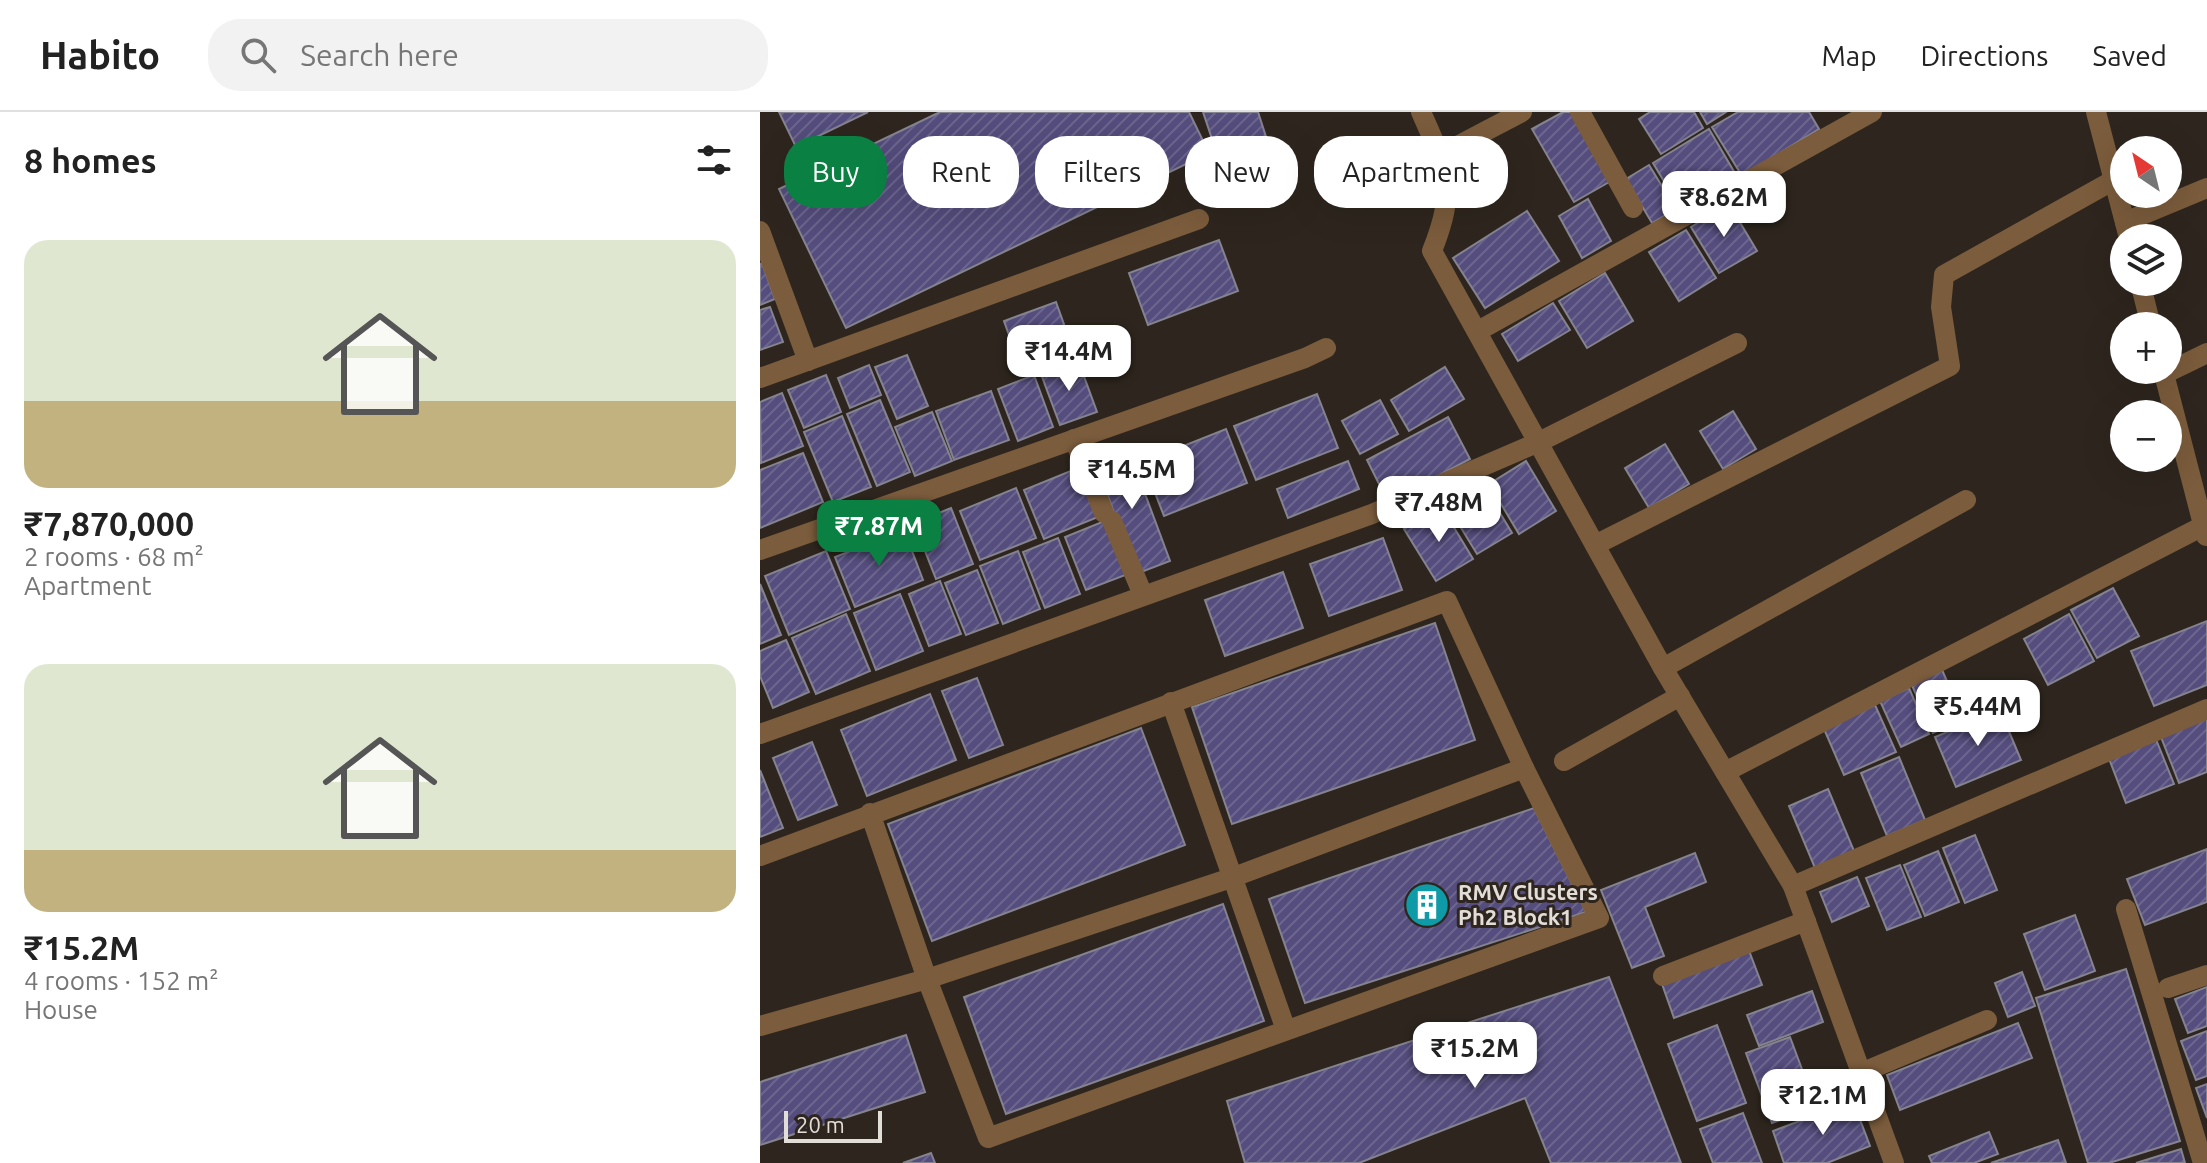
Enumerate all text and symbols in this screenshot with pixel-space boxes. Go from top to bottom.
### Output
search box [208,19,768,91]
icon: search [236,33,280,77]
text: Habito [40,34,160,76]
text: Search here [300,38,459,72]
text: Map [1821,40,1877,71]
text: Directions [1921,40,2048,71]
text: Saved [2092,40,2167,71]
chip: Buy [784,136,887,208]
chip: Rent [903,136,1019,208]
chip: Filters [1035,136,1169,208]
chip: New [1185,136,1298,208]
chip: Apartment [1314,136,1508,208]
north arrow [2110,136,2182,208]
map controls [2110,136,2182,472]
icon: filters [692,138,736,182]
text: 8 homes [24,141,157,179]
pin: ₹8.62M [1659,171,1789,239]
text: ₹8.62M [1680,182,1768,211]
button: layers [2110,224,2182,296]
icon: home [308,292,452,436]
button: + [2110,312,2182,384]
pin: ₹14.4M [1004,325,1134,393]
text: ₹14.4M [1025,336,1113,365]
button: − [2110,400,2182,472]
pin: ₹14.5M [1067,443,1197,511]
text: ₹14.5M [1088,454,1176,483]
pin: ₹7.48M [1374,476,1504,544]
text: ₹7.48M [1395,487,1483,516]
pin: ₹7.87M [814,500,944,568]
text: ₹7,870,000 [24,504,194,542]
text: ₹7.87M [835,511,923,540]
text: 2 rooms · 68 m² [24,542,204,571]
text: Apartment [24,571,151,600]
pin: ₹5.44M [1913,680,2043,748]
text: ₹5.44M [1934,691,2022,720]
icon: home [308,716,452,860]
place label: RMV Clusters Ph2 Block1 [1458,879,1598,929]
building icon: RMV Clusters Ph2 Block1 [1403,881,1451,929]
text: ₹15.2M [24,928,139,966]
text: 4 rooms · 152 m² [24,966,219,995]
text: House [24,995,98,1024]
pin: ₹15.2M [1410,1022,1540,1090]
text: ₹15.2M [1431,1033,1519,1062]
pin: ₹12.1M [1758,1069,1888,1137]
text: ₹12.1M [1779,1080,1867,1109]
scale bar [784,1107,882,1143]
text: 20 m [796,1112,845,1137]

